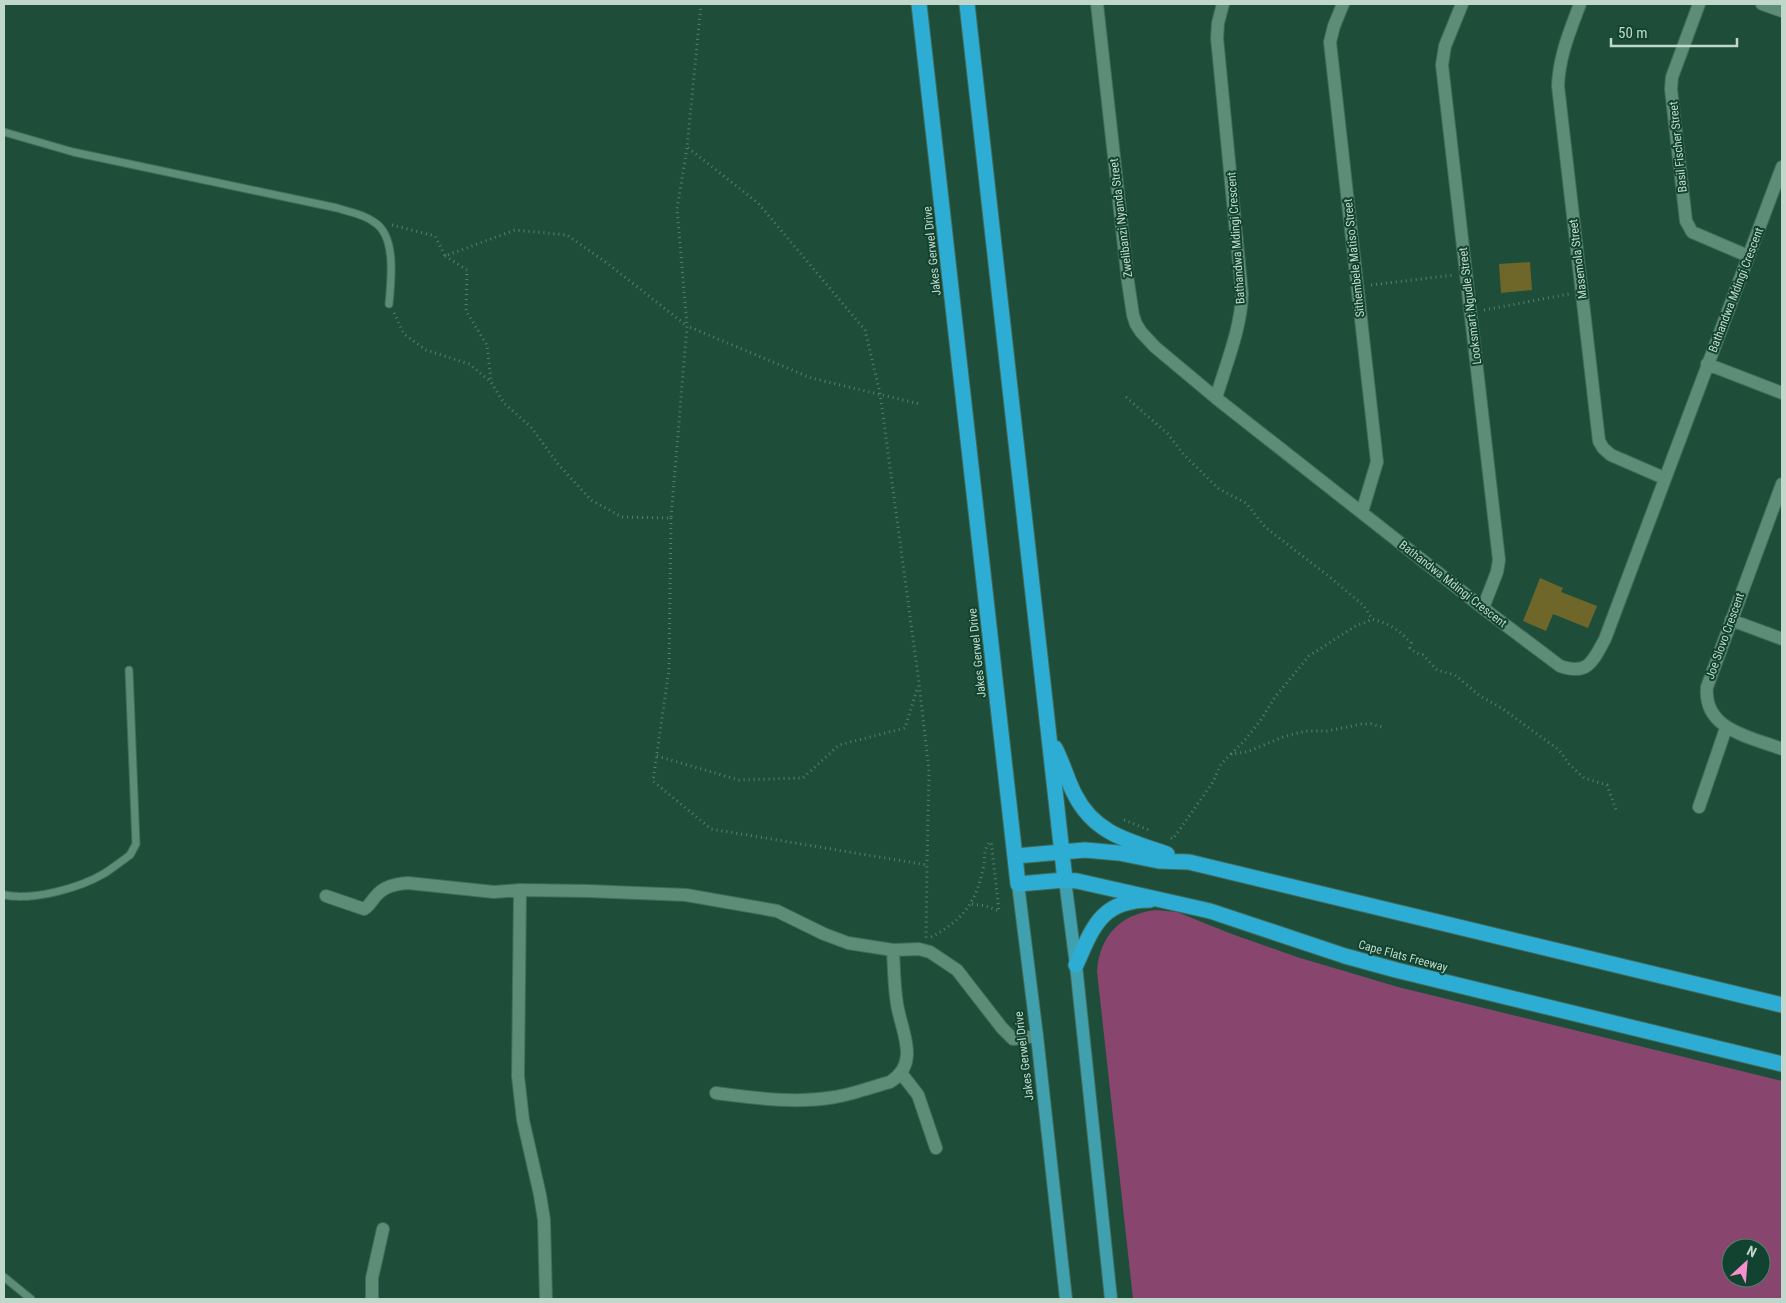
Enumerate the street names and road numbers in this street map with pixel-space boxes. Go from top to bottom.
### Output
street label: Basil Fischer Street [1666,100,1690,193]
street label: Zwelibanzi Nyanda Street [1107,157,1135,278]
street label: Bathandwa Mdingi Crescent [1224,171,1248,305]
street label: Sithembele Matiso Street [1341,198,1367,318]
street label: Jakes Gerwel Drive [920,205,944,297]
street label: Masemola Street [1566,218,1590,300]
street label: Bathandwa Mdingi Crescent [1706,225,1766,354]
street label: Looksmart Ngudle Street [1456,246,1484,365]
street label: Bathandwa Mdingi Crescent [1397,538,1510,631]
street label: Joe Slovo Crescent [1703,590,1747,681]
street label: Jakes Gerwel Drive [965,607,989,699]
street label: Cape Flats Freeway [1357,937,1449,975]
street label: Jakes Gerwel Drive [1012,1010,1036,1102]

